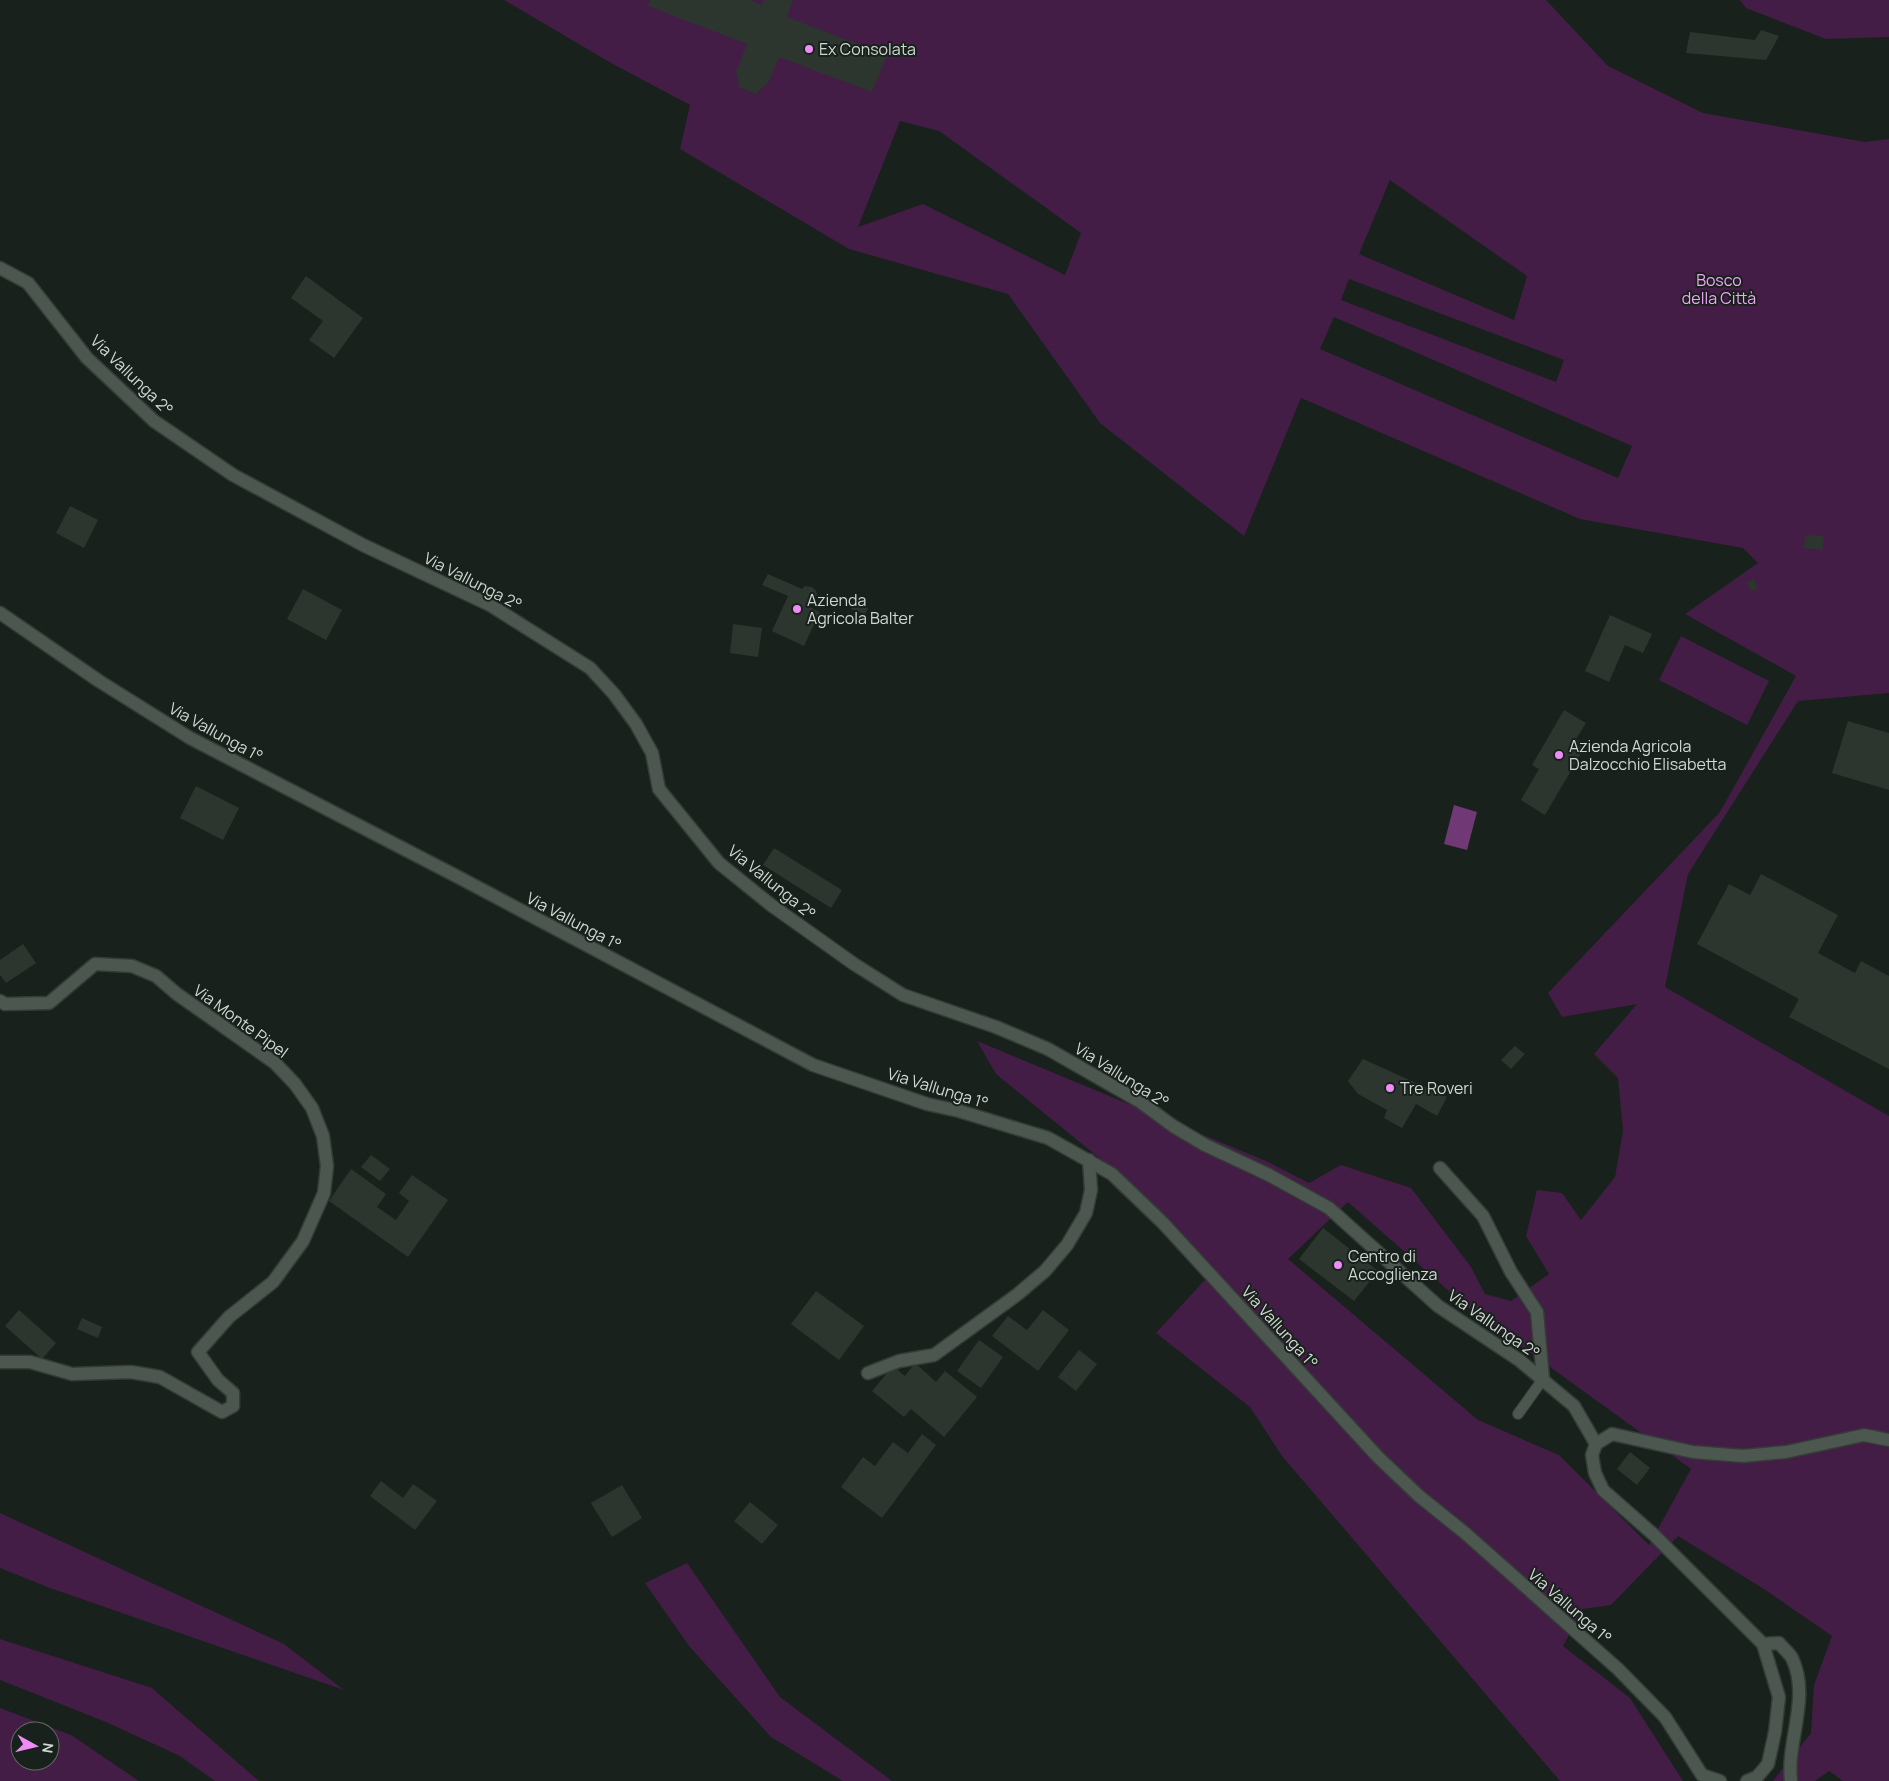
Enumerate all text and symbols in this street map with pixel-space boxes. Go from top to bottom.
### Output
place label: Ex Consolata [819,38,916,60]
marker: Ex Consolata [803,43,815,55]
park label: Bosco della Città [1682,269,1756,309]
street label: Via Vallunga 2° [86,330,178,420]
street label: Via Vallunga 2° [420,547,526,615]
place label: Azienda Agricola Balter [807,589,914,629]
marker: Azienda Agricola Balter [791,603,803,615]
street label: Via Vallunga 1° [165,697,267,767]
place label: Azienda Agricola Dalzocchio Elisabetta [1569,735,1727,775]
marker: Azienda Agricola Dalzocchio Elisabetta [1553,749,1565,761]
street label: Via Vallunga 2° [723,840,821,924]
street label: Via Vallunga 1° [523,887,625,955]
street label: Via Monte Pipel [189,979,293,1063]
street label: Via Vallunga 2° [1071,1037,1173,1113]
street label: Via Vallunga 1° [885,1062,991,1114]
place label: Tre Roveri [1400,1077,1473,1099]
marker: Tre Roveri [1384,1082,1396,1094]
place label: Centro di Accoglienza [1348,1245,1437,1285]
marker: Centro di Accoglienza [1332,1259,1344,1271]
street label: Via Vallunga 1° [1237,1281,1323,1373]
street label: Via Vallunga 2° [1444,1284,1544,1364]
street label: Via Vallunga 1° [1523,1563,1617,1649]
north arrow [10,1721,60,1771]
text: N [38,1742,58,1754]

